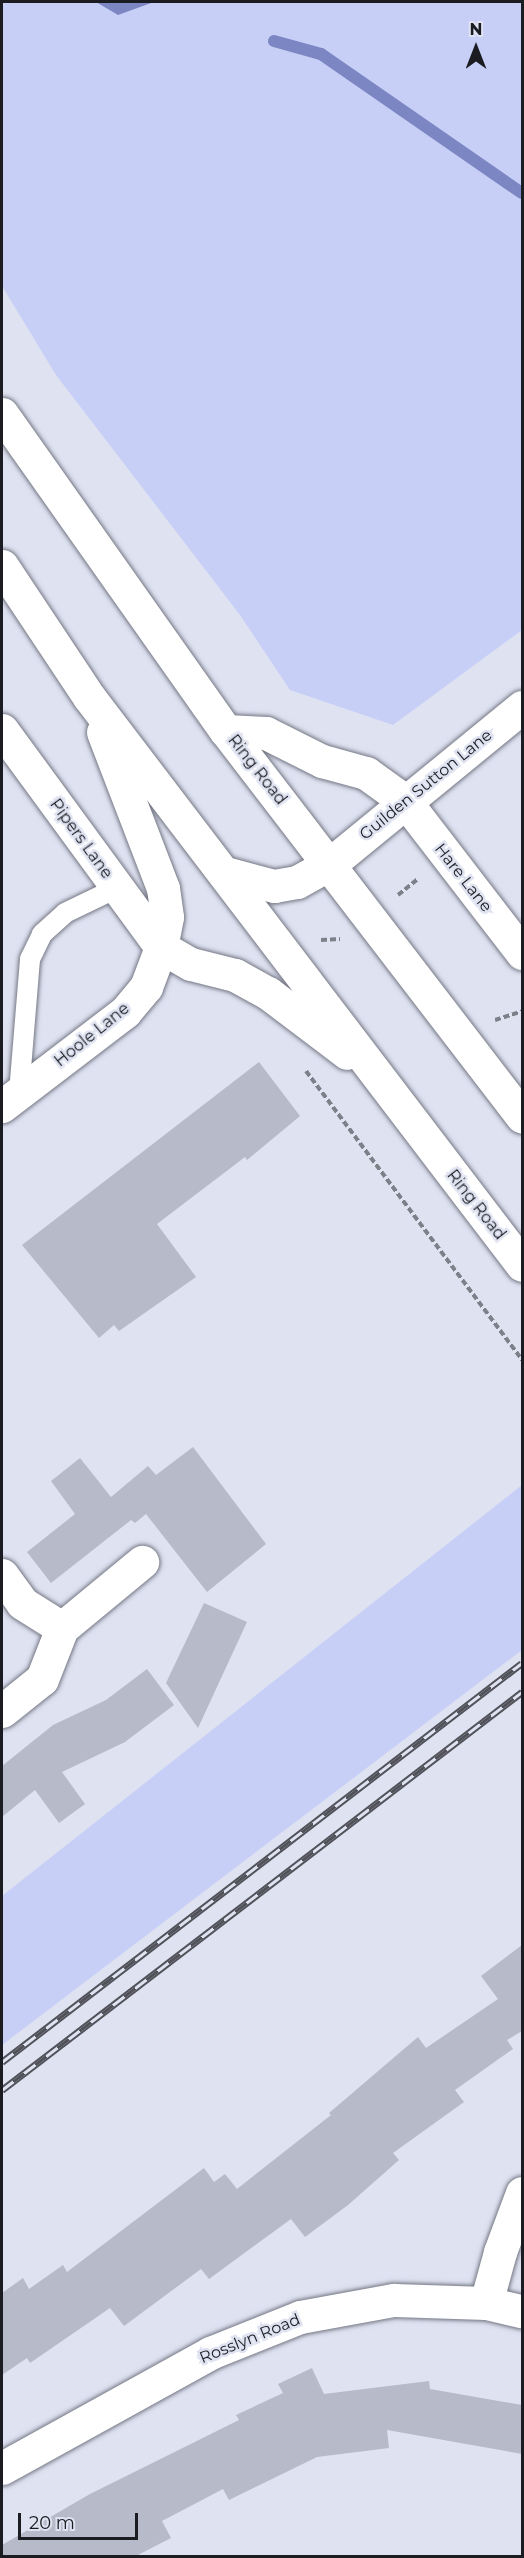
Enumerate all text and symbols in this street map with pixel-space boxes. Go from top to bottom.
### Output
north arrow [446,18,506,78]
text: N [470,20,482,39]
street label: Guilden Sutton Lane [356,726,496,844]
street label: Ring Road [224,731,290,809]
street label: Pipers Lane [46,795,116,883]
street label: Hare Lane [430,840,496,916]
street label: Hoole Lane [51,999,133,1071]
street label: Ring Road [443,1166,509,1244]
street label: Rosslyn Road [197,2310,303,2368]
scale bar [21,2501,141,2539]
text: 20 m [29,2512,75,2534]

